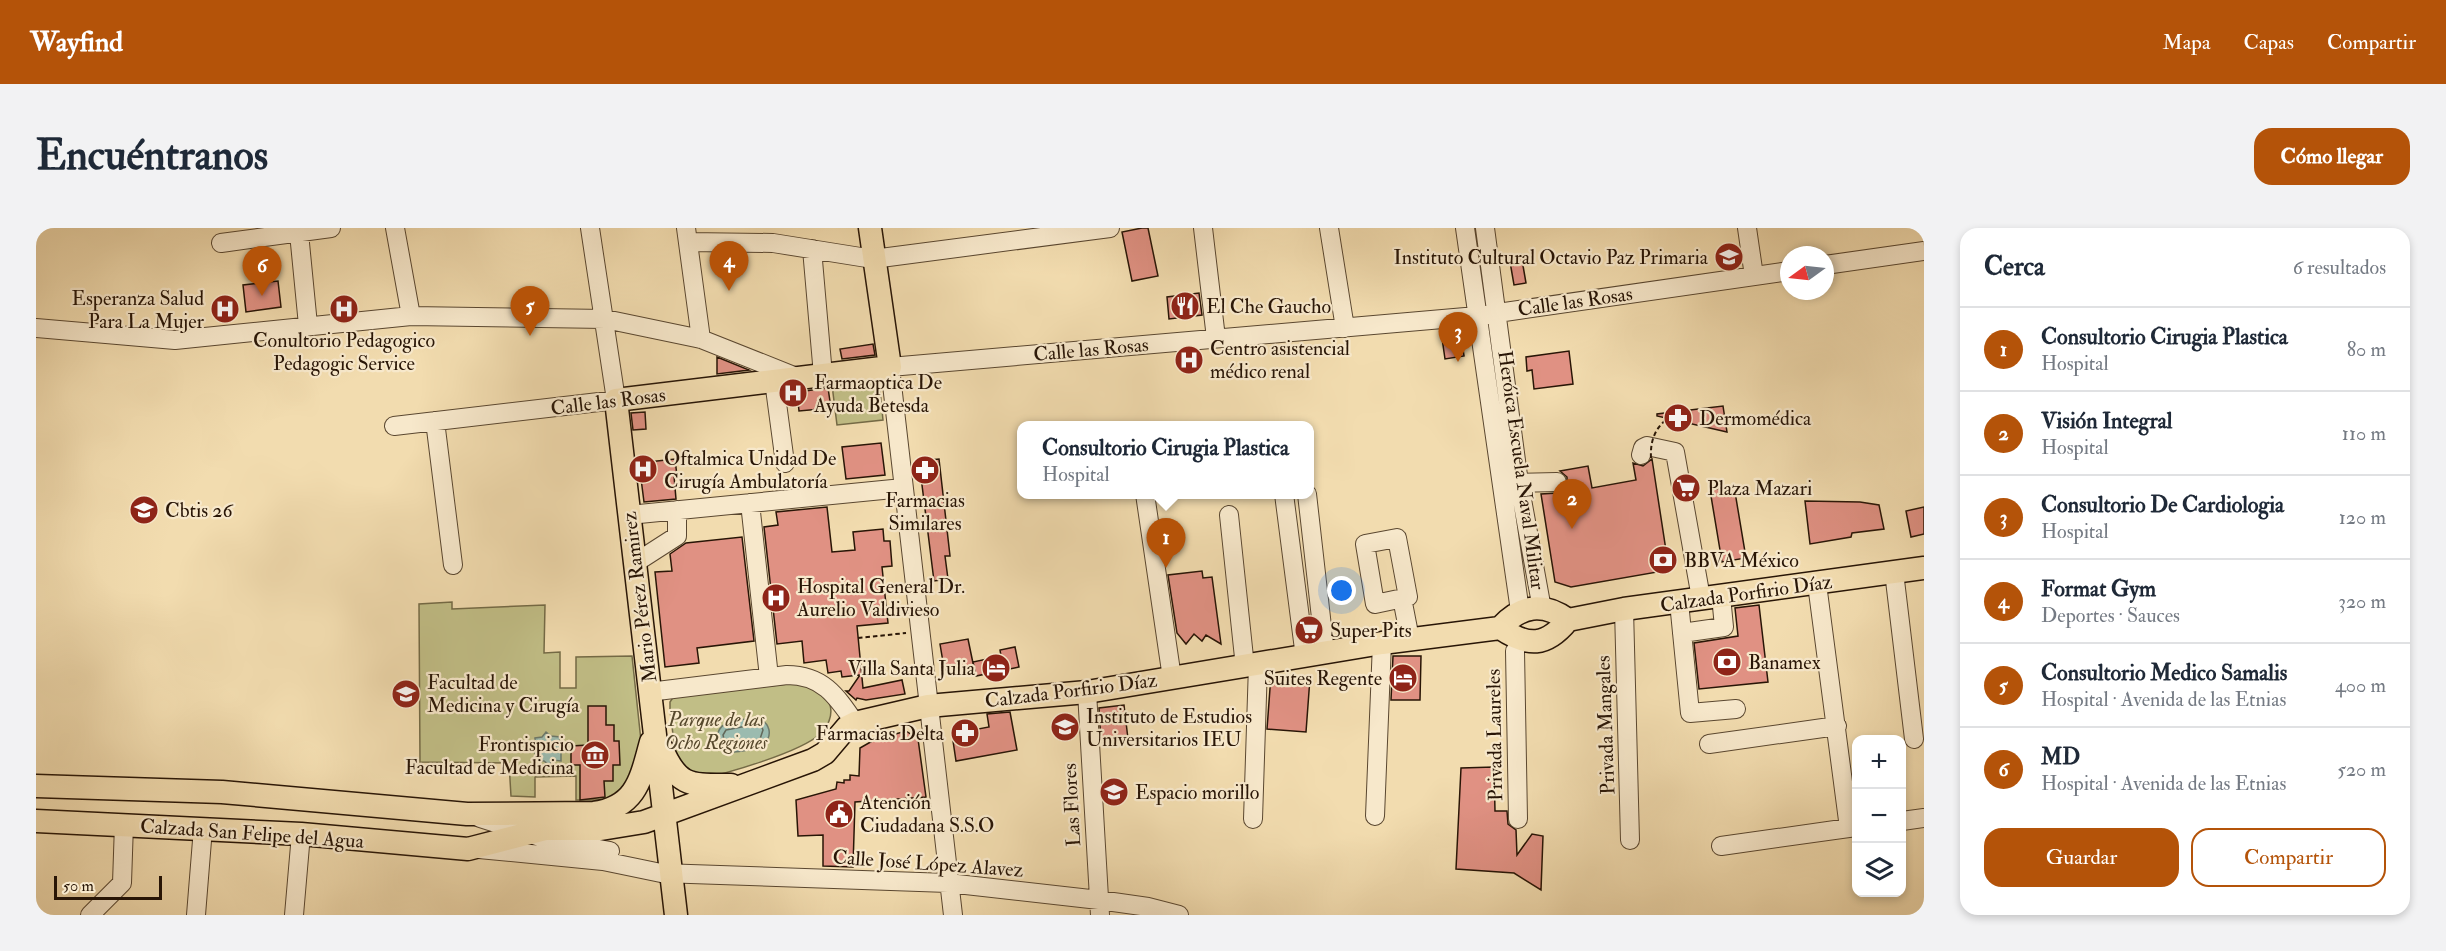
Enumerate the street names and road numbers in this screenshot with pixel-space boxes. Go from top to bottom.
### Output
street label: Calle las Rosas [1516,281,1634,322]
street label: Calle las Rosas [1032,332,1150,367]
street label: Heróica Escuela Naval Militar [1492,349,1551,592]
street label: Calle las Rosas [549,382,667,421]
street label: Mario Pérez Ramirez [617,510,662,684]
street label: Calzada Porfirio Díaz [1659,569,1834,618]
street label: Privada Mangales [1591,655,1620,795]
street label: Calzada Porfirio Díaz [984,667,1159,713]
street label: Privada Laureles [1481,668,1508,801]
street label: Las Flores [1057,762,1086,847]
street label: Calzada San Felipe del Agua [139,813,365,855]
street label: Calle José López Alavez [832,844,1024,884]

